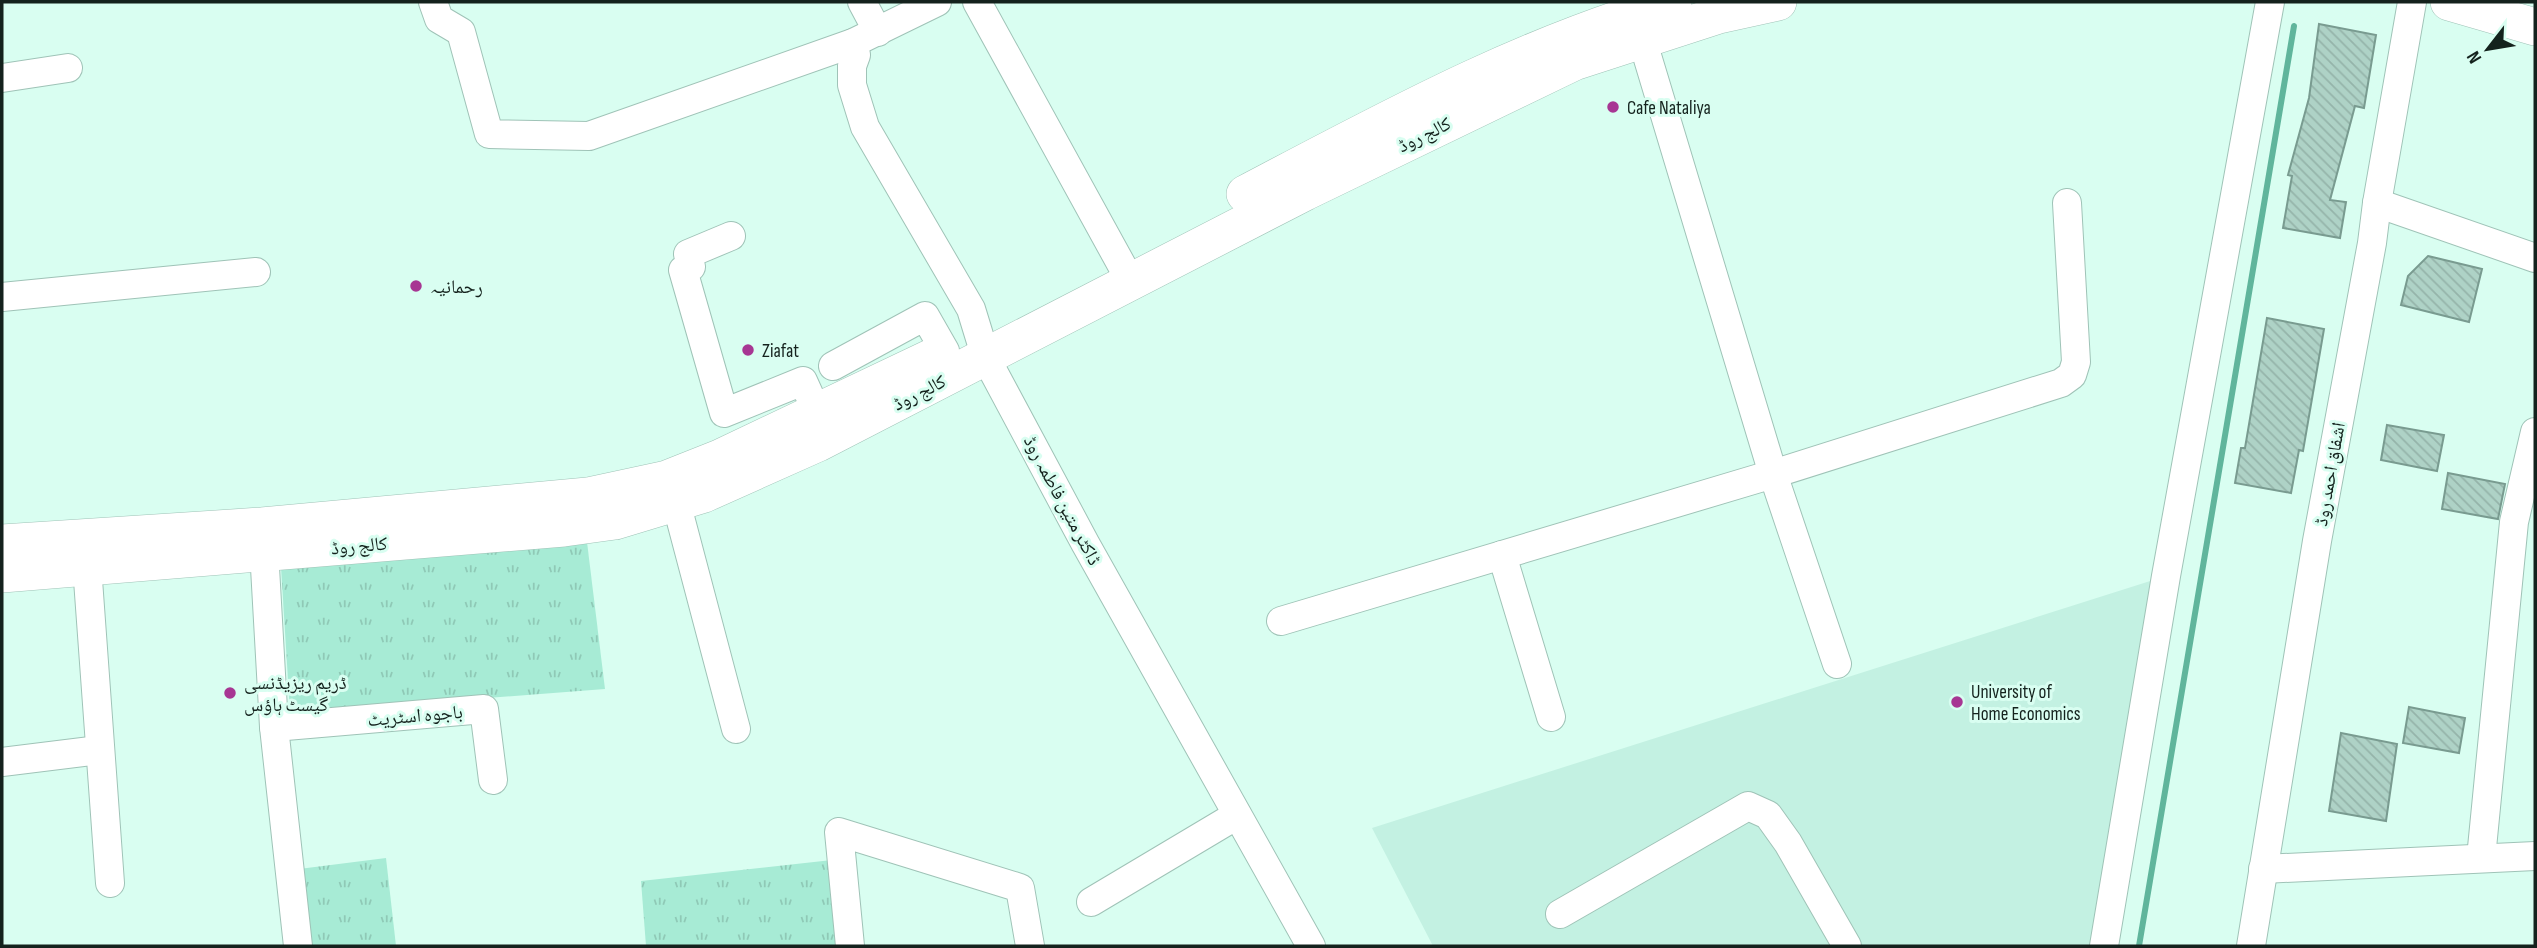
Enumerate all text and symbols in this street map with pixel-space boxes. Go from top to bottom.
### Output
north arrow [2453,14,2523,84]
text: N [2462,47,2487,67]
place label: Cafe Nataliya [1627,97,1711,120]
marker: Cafe Nataliya [1605,99,1621,115]
street label: کالج روڈ [1394,113,1455,158]
place label: رحمانیہ [430,276,483,299]
marker: رحمانیہ [408,278,424,294]
place label: Ziafat [762,340,799,363]
marker: Ziafat [740,342,756,358]
street label: کالج روڈ [889,370,950,416]
street label: اشفاق احمد روڈ [2310,421,2351,528]
street label: ڈاکٹر متین فاطمہ روڈ [1018,432,1106,570]
street label: کالج روڈ [330,533,388,560]
place label: ڈریم ریزیڈنسی گیسٹ ہاؤس [244,672,347,717]
place label: University of Home Economics [1971,681,2081,726]
marker: ڈریم ریزیڈنسی گیسٹ ہاؤس [222,685,238,701]
marker: University of Home Economics [1949,694,1965,710]
street label: باجوہ اسٹریٹ [367,701,464,732]

